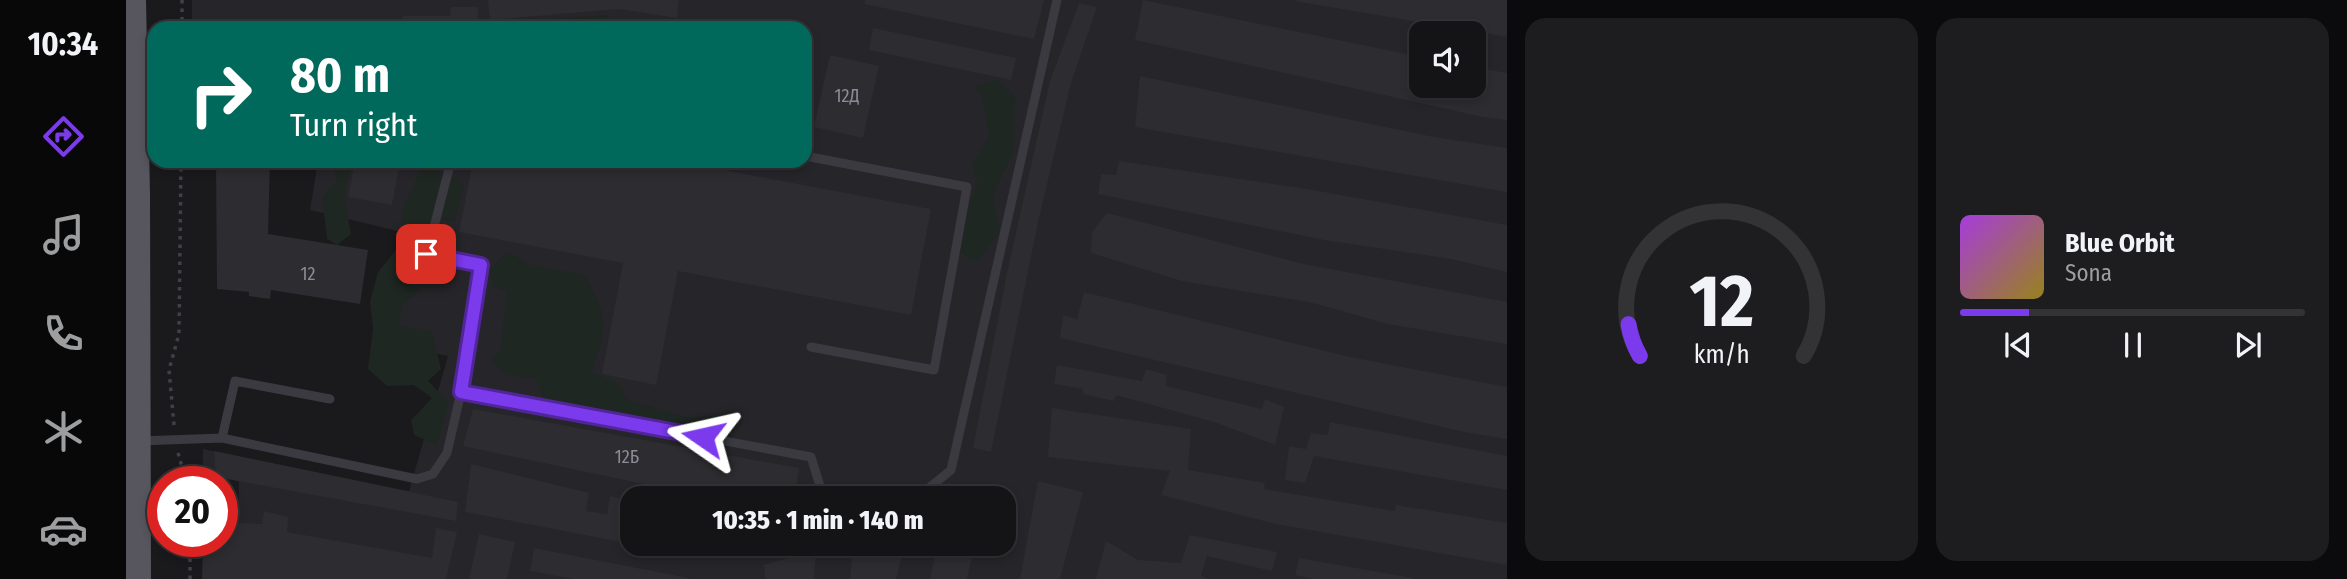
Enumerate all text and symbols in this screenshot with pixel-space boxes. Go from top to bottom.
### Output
map controls [1409,21,1486,98]
button: sound [1409,21,1486,98]
text: 10:34 [28,25,98,63]
text: 80 m [290,46,390,105]
icon: right [175,49,266,140]
house number: 12Д [835,85,859,107]
text: Turn right [290,106,417,144]
icon: directions [39,112,88,161]
icon: music [39,210,88,259]
pin [396,224,456,284]
text: Blue Orbit [2065,228,2175,259]
icon: arrive [407,235,445,273]
text: 12 [1689,258,1754,345]
text: Sona [2065,259,2112,287]
house number: 12 [301,263,316,285]
icon: phone [39,309,88,358]
icon: previous [1999,326,2037,364]
icon: pause [2114,326,2152,364]
icon: next [2229,326,2267,364]
text: km/h [1694,339,1749,369]
position arrow [666,400,740,474]
icon: climate [39,407,88,456]
house number: 12Б [615,446,639,468]
speed limit sign: 20 [147,466,238,557]
icon: car [39,505,88,554]
text: 10:35 · 1 min · 140 m [712,505,924,536]

